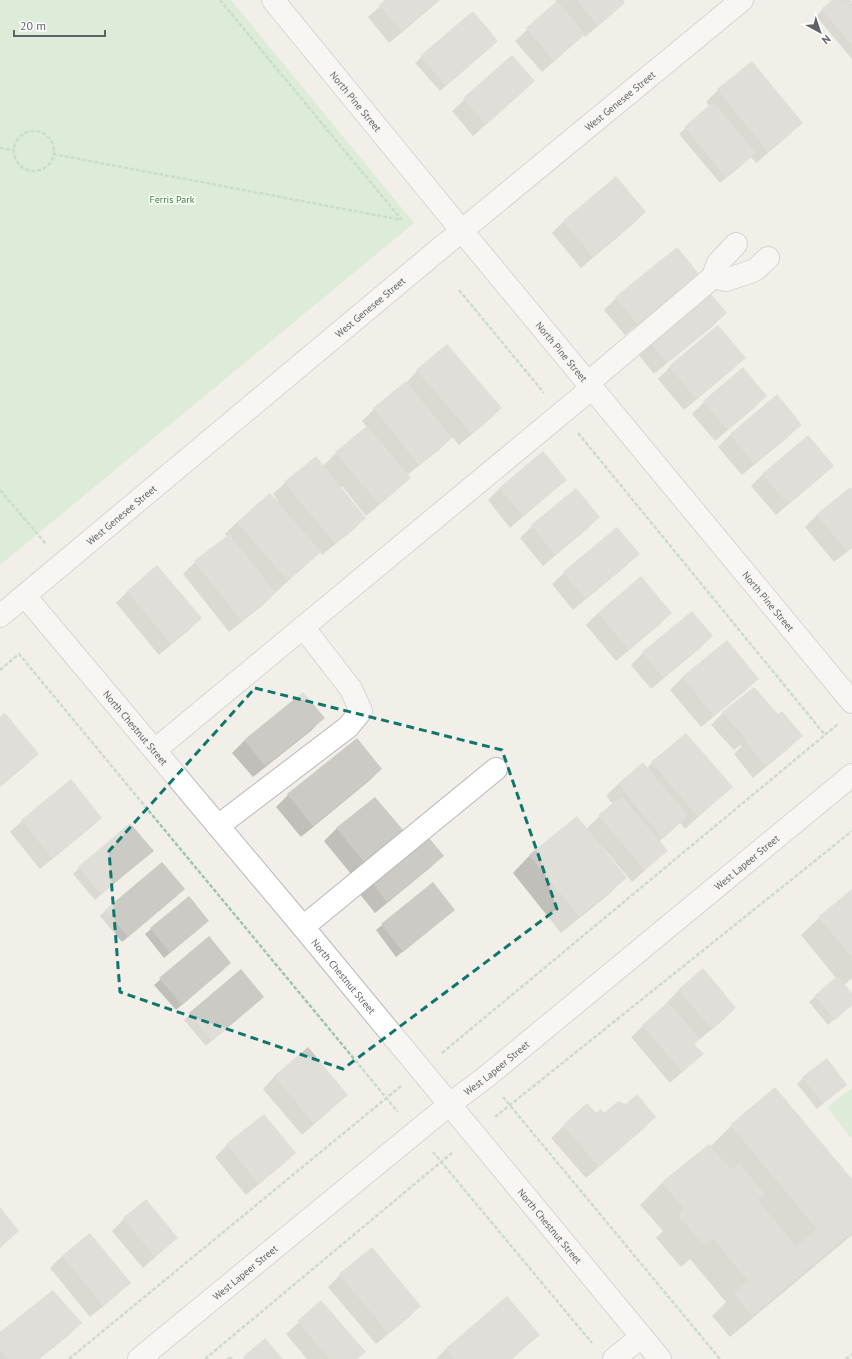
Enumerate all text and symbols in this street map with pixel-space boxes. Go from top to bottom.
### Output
scale bar [14,12,105,38]
north arrow [800,12,840,52]
text: 20 m [20,18,46,33]
text: N [819,32,834,47]
street label: West Genesee Street [582,67,658,134]
street label: North Pine Street [327,68,385,135]
park label: Ferris Park [150,193,195,206]
street label: West Genesee Street [332,274,408,340]
street label: North Pine Street [533,319,591,385]
street label: West Genesee Street [83,481,160,548]
street label: North Pine Street [740,568,798,634]
street label: North Chestnut Street [100,688,171,768]
street label: West Lapeer Street [711,831,782,893]
street label: North Chestnut Street [309,936,379,1017]
street label: West Lapeer Street [461,1037,532,1098]
street label: North Chestnut Street [515,1186,585,1267]
street label: West Lapeer Street [210,1241,281,1303]

